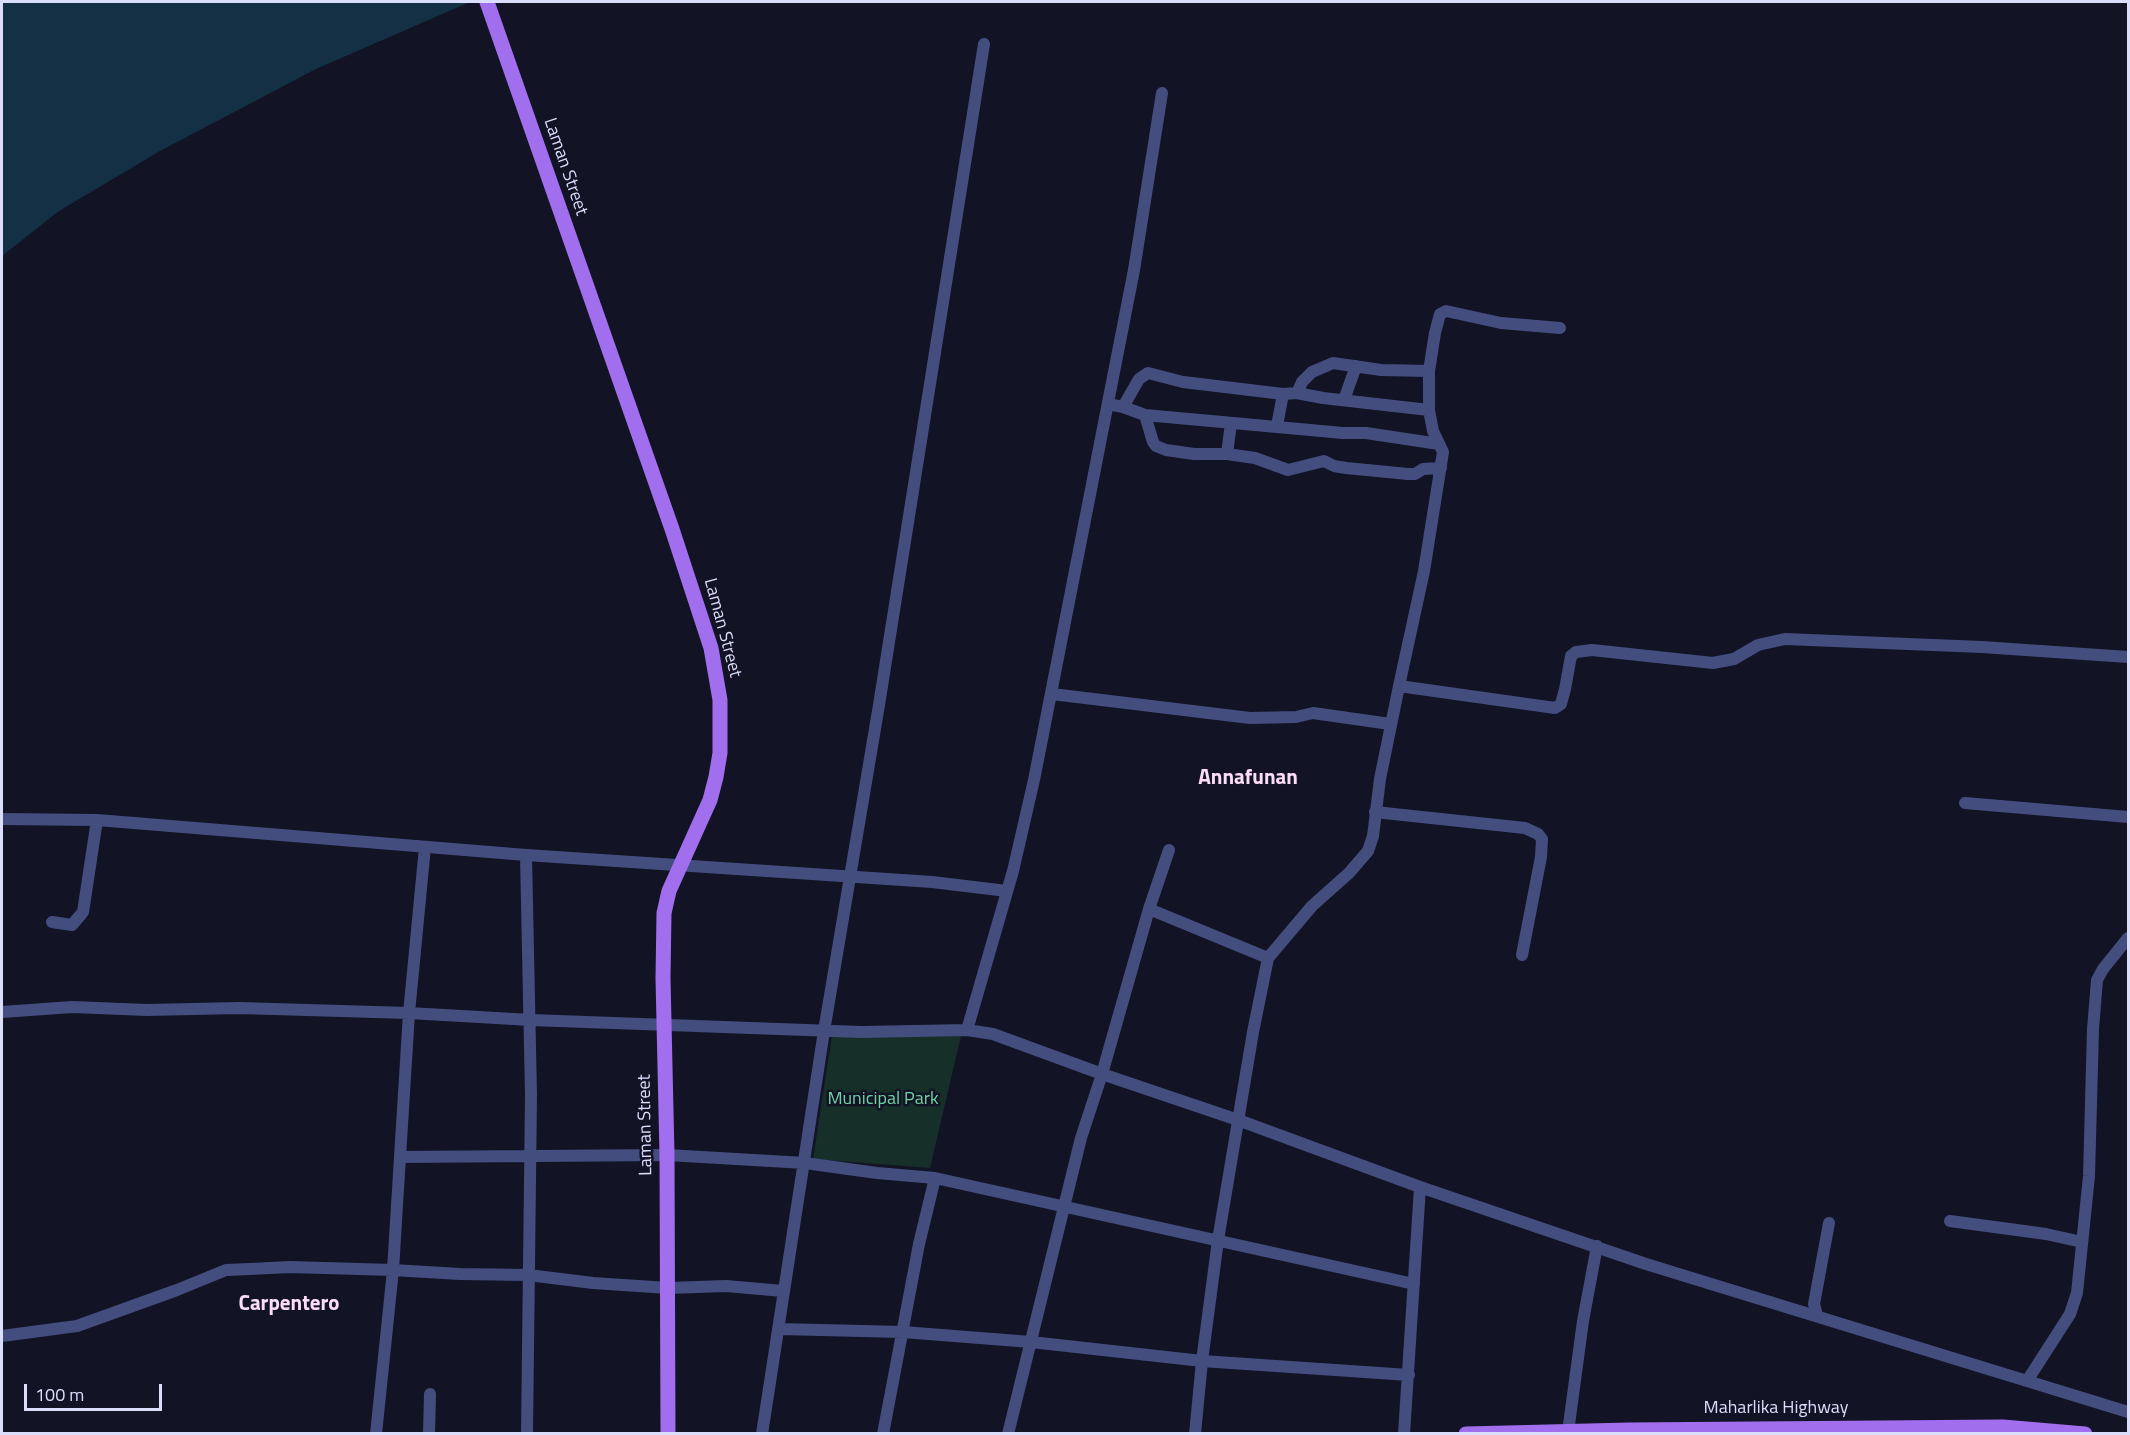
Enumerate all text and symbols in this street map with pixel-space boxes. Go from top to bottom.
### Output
street label: Laman Street [538,115,592,219]
street label: Laman Street [698,576,746,680]
district label: Annafunan [1198,766,1298,792]
street label: Laman Street [634,1074,658,1176]
park label: Municipal Park [827,1089,939,1111]
district label: Carpentero [238,1292,340,1318]
scale bar [27,1372,165,1410]
text: 100 m [35,1381,84,1408]
street label: Maharlika Highway [1704,1398,1848,1420]

